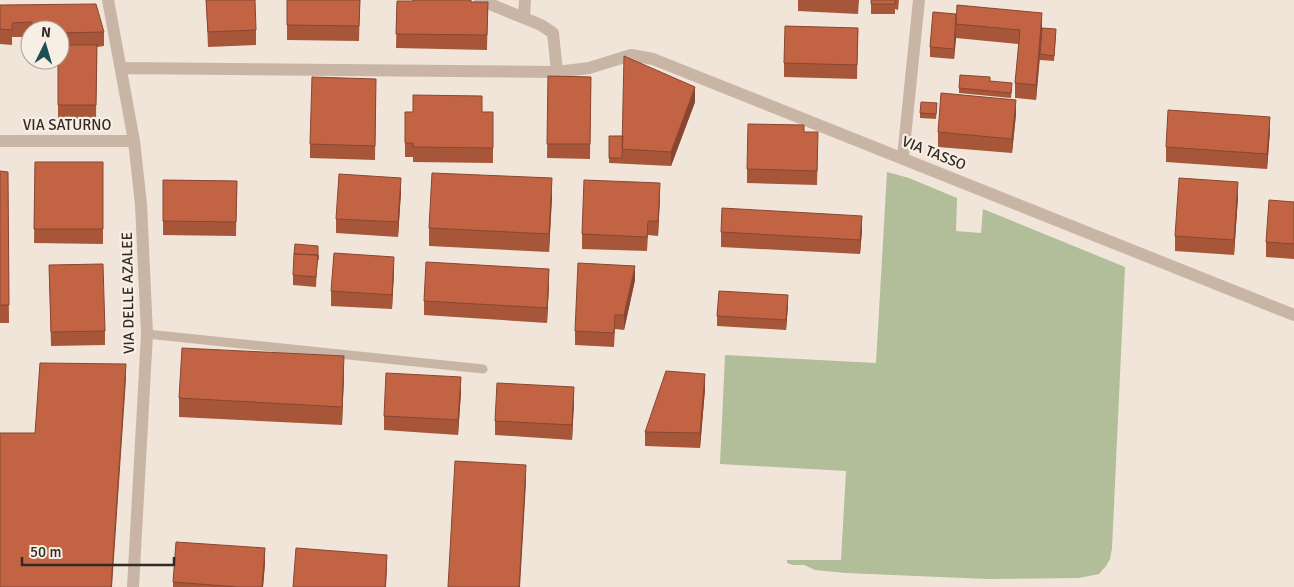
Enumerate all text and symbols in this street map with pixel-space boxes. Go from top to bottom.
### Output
north arrow [20,20,70,70]
text: N [40,24,52,41]
street label: VIA SATURNO [23,116,111,134]
street label: VIA TASSO [899,132,969,174]
street label: VIA DELLE AZALEE [118,232,138,354]
scale bar [22,534,175,566]
text: 50 m [30,543,61,561]

